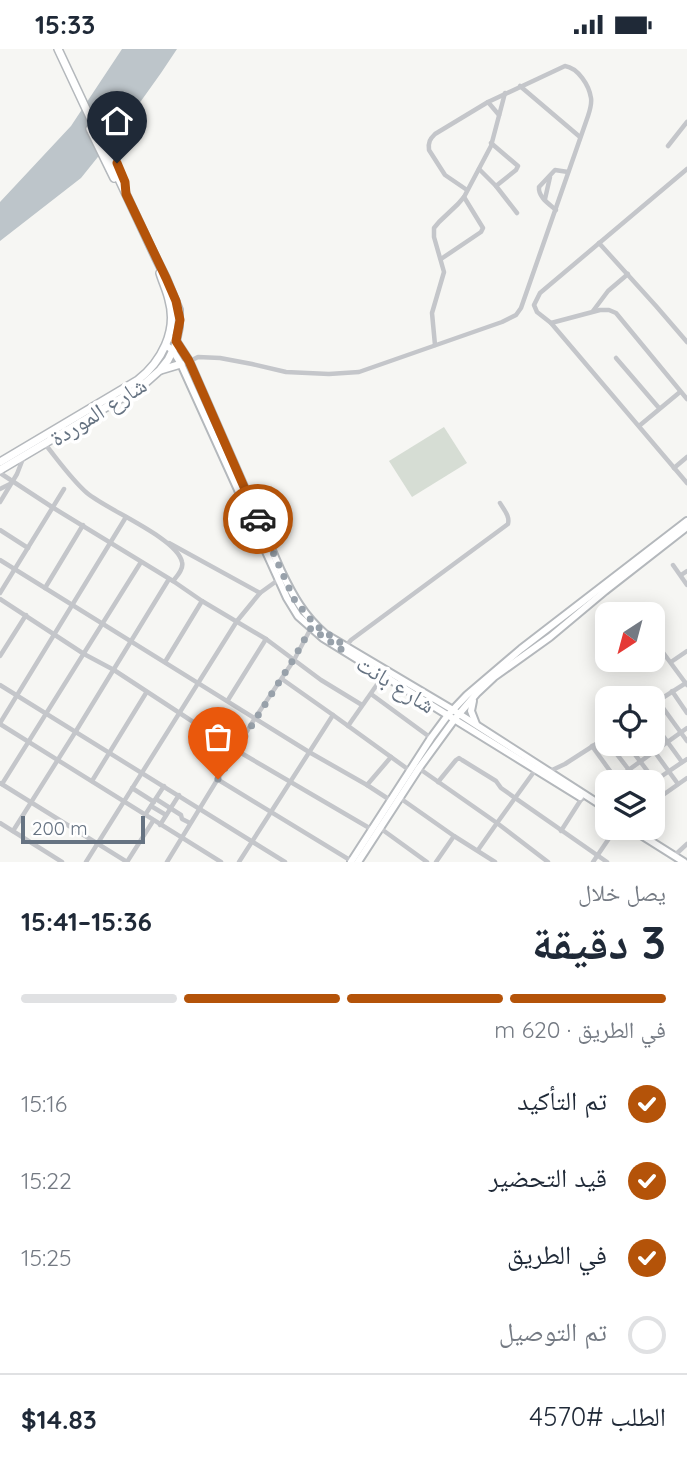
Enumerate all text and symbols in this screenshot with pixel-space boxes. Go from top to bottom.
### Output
text: 15:33 [35,8,95,41]
pin [87,91,147,163]
icon: home [98,102,136,140]
street label: شارع الموردة [44,370,152,453]
courier [223,484,293,554]
icon: car [239,500,277,538]
north arrow [595,602,665,672]
map controls [595,602,665,840]
street label: شارع بانت [351,649,441,720]
button: locate [595,686,665,756]
pin [188,707,248,779]
icon: bag [199,718,237,756]
button: layers [595,770,665,840]
scale bar [21,813,145,845]
text: 200 m [32,816,88,840]
text: يصل خلال [578,878,666,907]
text: 15:36–15:41 [21,905,152,938]
text: 3 دقيقة [532,913,666,971]
text: في الطريق · 620 m [494,1015,666,1044]
text: تم التأكيد [517,1084,607,1117]
icon: check [628,1085,666,1123]
text: 15:16 [21,1089,67,1118]
text: قيد التحضير [489,1161,607,1194]
icon: check [628,1162,666,1200]
text: 15:22 [21,1166,72,1195]
text: في الطريق [507,1238,607,1271]
icon: check [628,1239,666,1277]
text: 15:25 [21,1243,72,1272]
text: تم التوصيل [499,1315,607,1348]
text: الطلب #4570 [529,1400,666,1433]
text: $14.83 [21,1403,97,1436]

